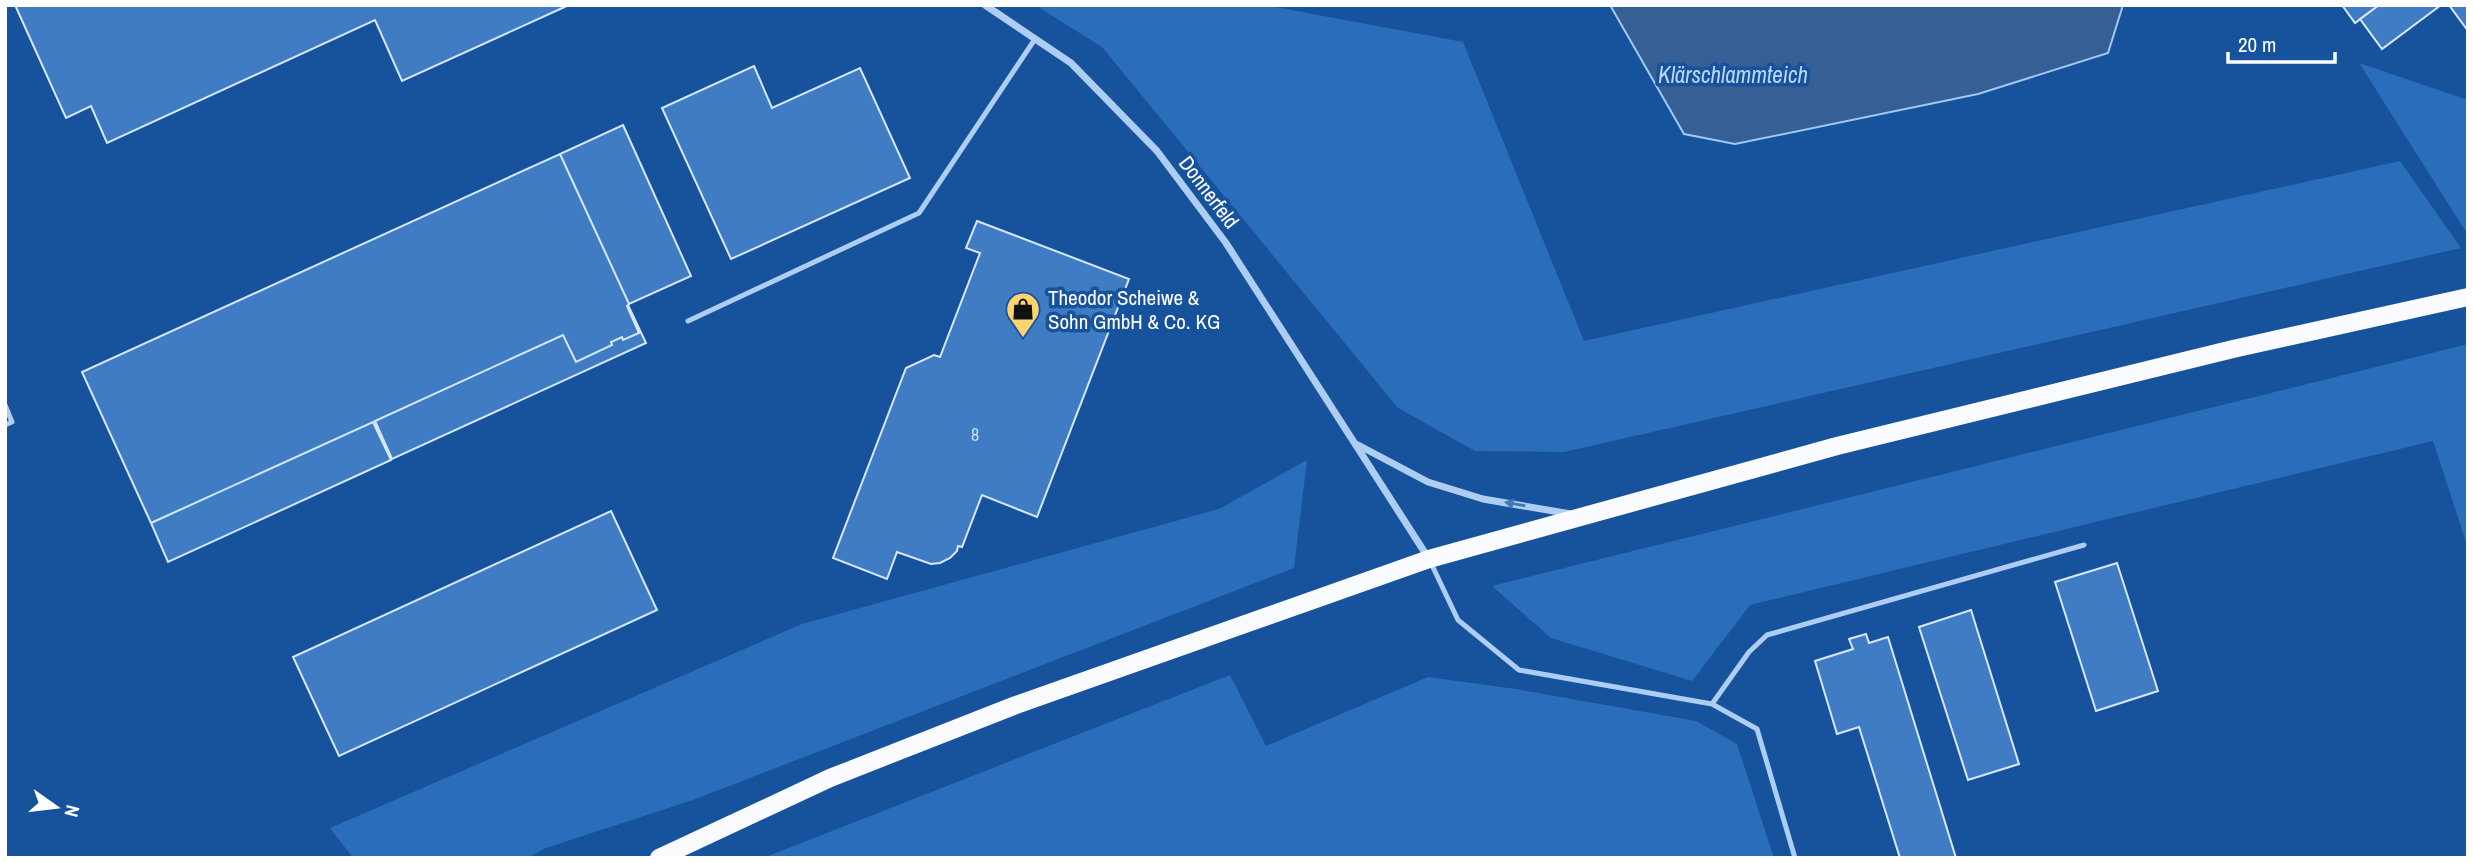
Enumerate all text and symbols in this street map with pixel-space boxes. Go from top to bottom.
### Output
scale bar [2228,21,2335,65]
text: 20 m [2238,30,2276,59]
water label: Klärschlammteich [1658,59,1808,90]
street label: Donnerfeld [1172,150,1246,234]
place label: Theodor Scheiwe & Sohn GmbH & Co. KG [1048,283,1220,336]
shop icon: Theodor Scheiwe & Sohn GmbH & Co. KG [1004,290,1042,339]
house number: 8 [971,422,979,447]
one-way arrow [1504,498,1526,509]
north arrow [21,772,91,842]
text: N [59,803,86,820]

